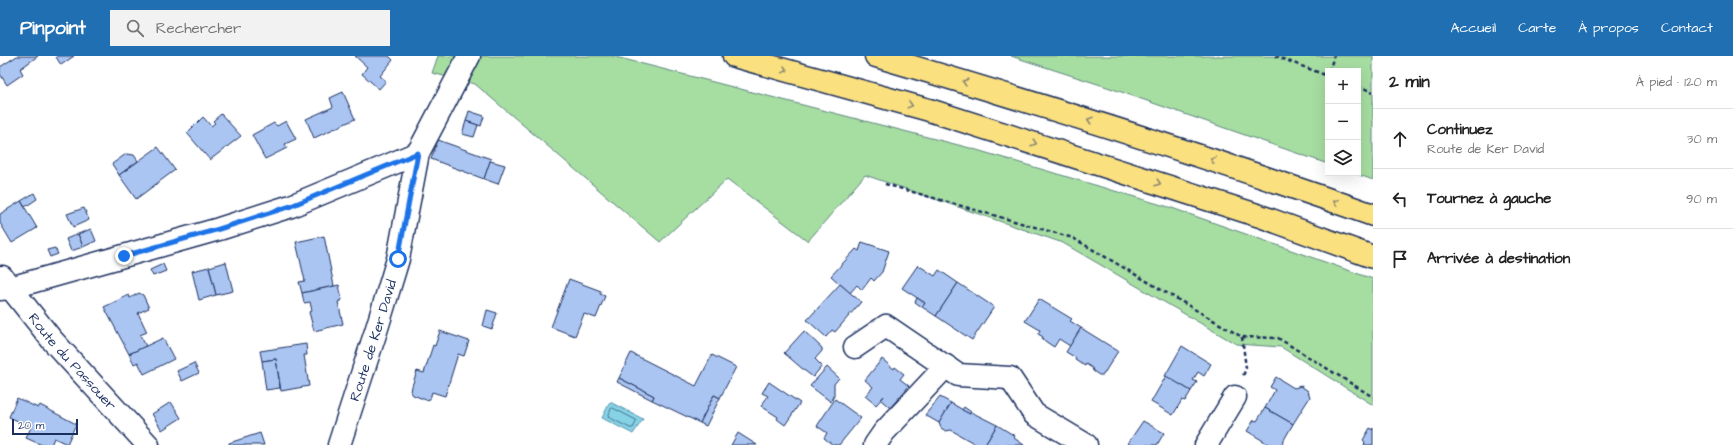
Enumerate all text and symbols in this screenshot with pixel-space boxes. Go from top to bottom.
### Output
search box [110,10,390,46]
text: Pinpoint [20,15,86,42]
icon: search [124,17,146,39]
text: Rechercher [156,18,241,39]
text: Accueil [1451,18,1496,38]
text: Carte [1518,18,1556,38]
text: À propos [1578,18,1639,38]
text: Contact [1661,18,1713,38]
one-way arrow [781,65,788,74]
map controls [1325,68,1361,176]
button: + [1325,68,1361,104]
text: 2 min [1389,70,1430,94]
text: À pied · 120 m [1636,73,1717,91]
one-way arrow [962,78,969,87]
one-way arrow [907,100,914,108]
button: − [1325,104,1361,140]
one-way arrow [1086,116,1093,125]
text: Continuez [1427,119,1493,140]
icon: ahead [1389,128,1411,150]
text: 30 m [1687,130,1717,148]
one-way arrow [1031,138,1038,147]
button: layers [1325,140,1361,176]
text: Route de Ker David [1427,140,1544,158]
one-way arrow [1210,156,1217,165]
one-way arrow [1155,178,1162,187]
icon: left [1389,188,1411,210]
text: Tournez à gauche [1427,188,1551,209]
text: 90 m [1686,190,1717,208]
one-way arrow [1333,199,1340,207]
route end [115,247,133,265]
icon: arrive [1389,248,1411,270]
text: Arrivée à destination [1427,248,1570,269]
route start [389,250,407,268]
street label: Route de Ker David [345,277,402,404]
street label: Route du Passouer [23,309,121,415]
scale bar [12,417,78,436]
text: 20 m [18,418,44,433]

